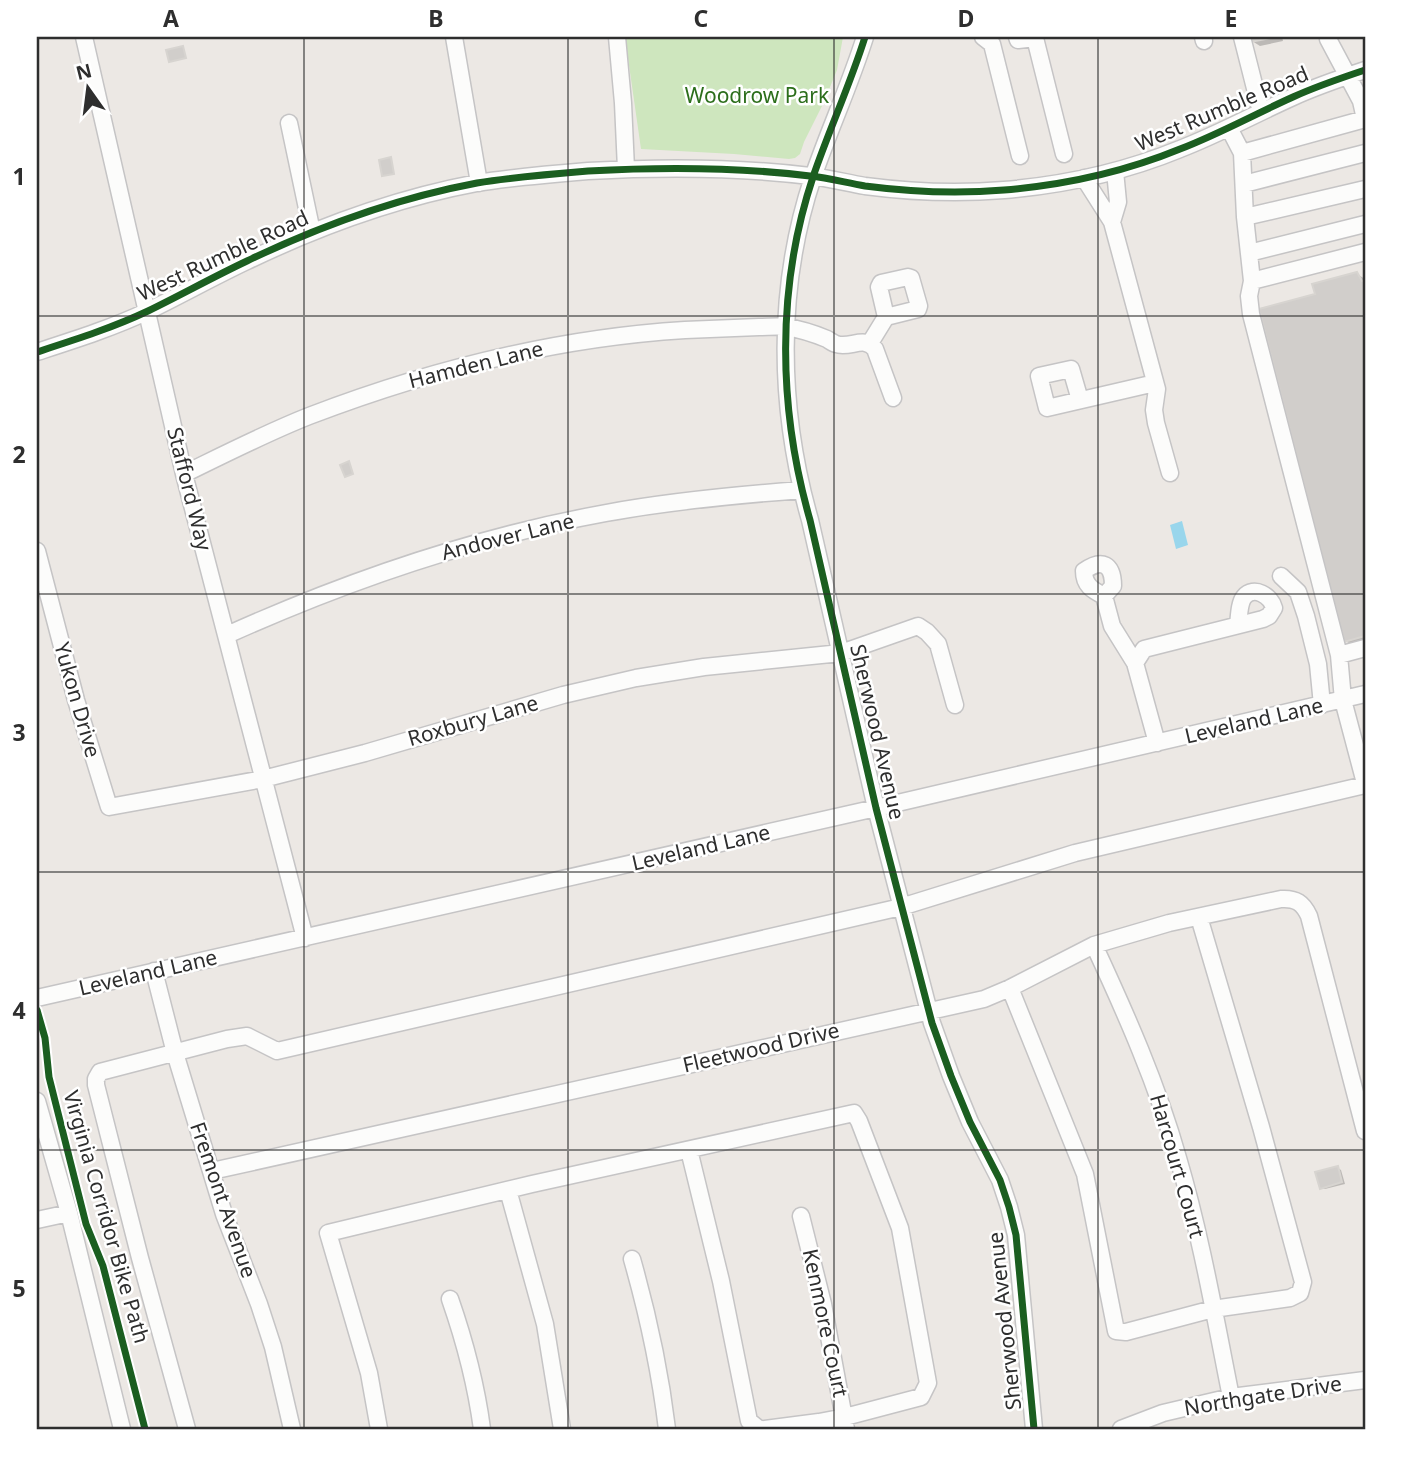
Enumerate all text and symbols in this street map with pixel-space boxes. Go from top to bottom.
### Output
text: A [163,2,179,34]
text: B [428,2,444,34]
text: C [694,2,709,34]
text: D [958,2,974,34]
text: E [1225,2,1237,34]
north arrow [52,52,122,122]
text: N [73,57,95,86]
street label: West Rumble Road [1131,59,1313,157]
park label: Woodrow Park [685,81,830,109]
text: 1 [12,160,26,192]
street label: West Rumble Road [132,203,313,307]
street label: Hamden Lane [406,334,546,394]
street label: Stafford Way [161,424,219,554]
text: 2 [12,438,26,470]
street label: Andover Lane [438,506,577,566]
street label: Yukon Drive [48,639,108,761]
street label: Sherwood Avenue [844,641,912,822]
street label: Roxbury Lane [404,688,541,752]
street label: Leveland Lane [1182,691,1326,750]
text: 3 [12,716,26,748]
street label: Leveland Lane [629,818,773,877]
street label: Leveland Lane [76,943,220,1002]
text: 4 [12,994,26,1026]
street label: Fleetwood Drive [680,1015,842,1079]
street label: Virginia Corridor Bike Path [57,1087,156,1346]
street label: Harcourt Court [1144,1091,1212,1241]
street label: Fremont Avenue [184,1118,264,1281]
street label: Sherwood Avenue [981,1231,1027,1412]
street label: Kenmore Court [797,1246,855,1400]
text: 5 [12,1272,26,1304]
street label: Northgate Drive [1182,1369,1344,1421]

